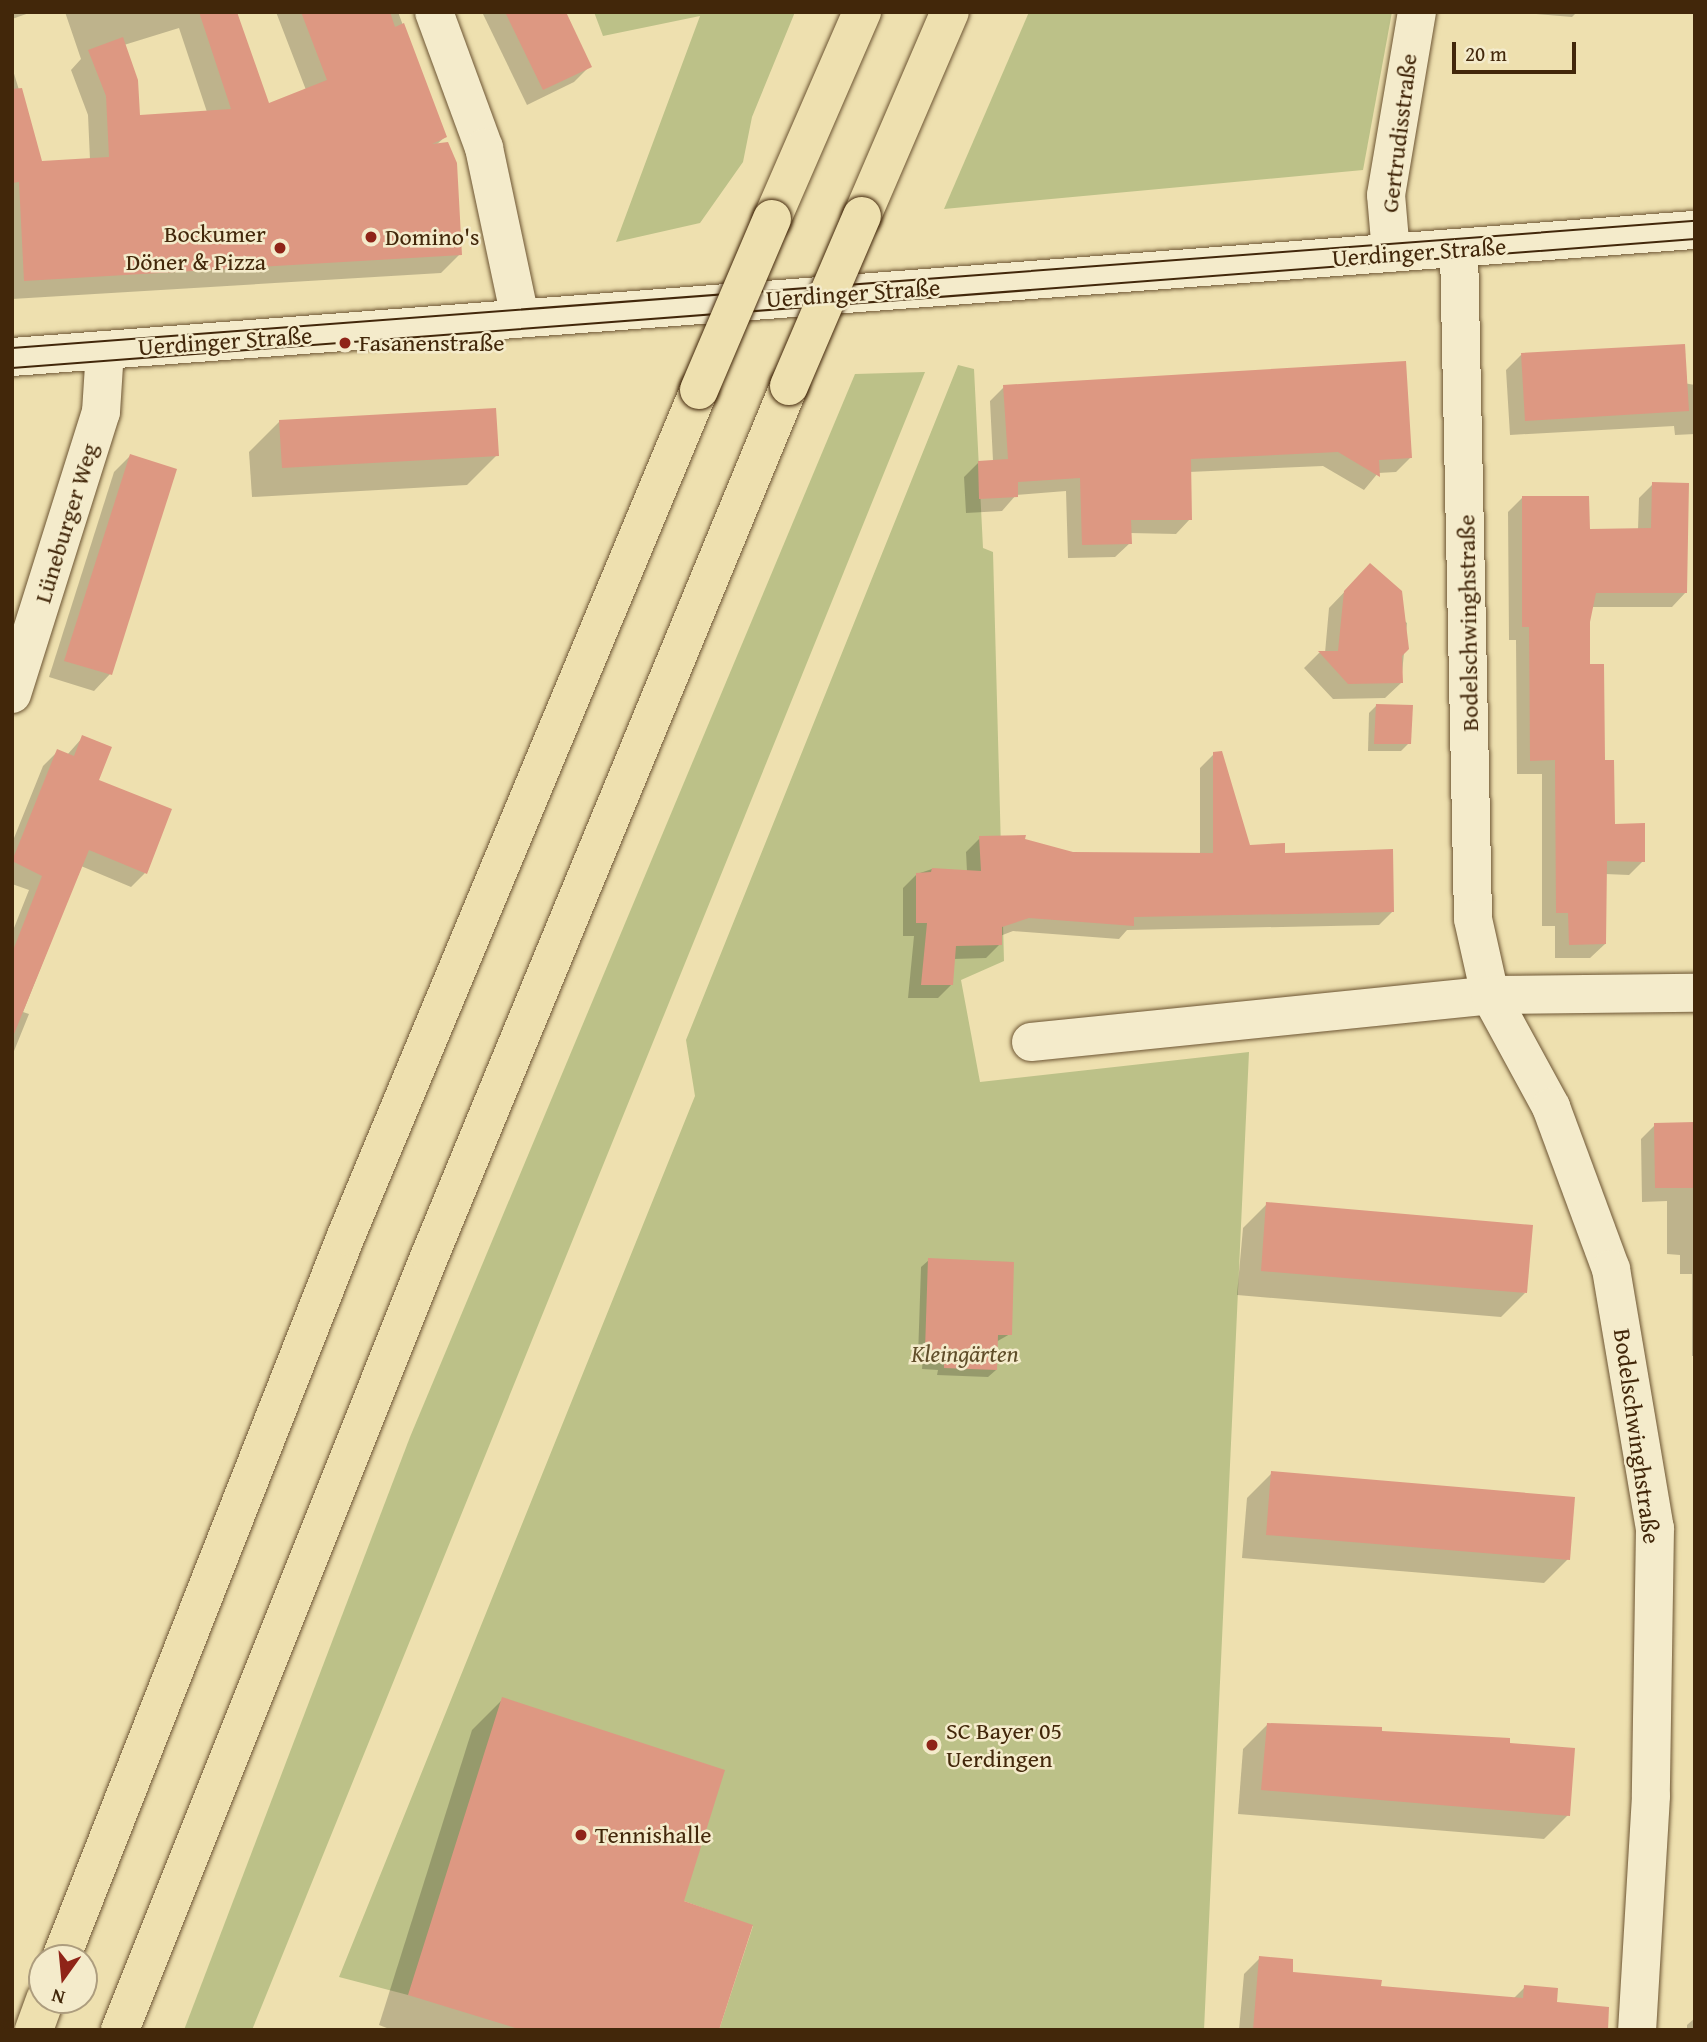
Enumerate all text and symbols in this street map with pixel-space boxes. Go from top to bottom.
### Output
scale bar [1455,28,1579,72]
text: 20 m [1465,38,1507,69]
street label: Gertrudisstraße [1375,52,1423,214]
place label: Bockumer Döner & Pizza [126,220,266,276]
place label: Domino's [385,223,480,251]
marker: Domino's [363,229,379,245]
street label: Uerdinger Straße [1331,232,1507,272]
marker: Bockumer Döner & Pizza [272,240,288,256]
street label: Uerdinger Straße [765,273,941,313]
street label: Uerdinger Straße [137,321,313,361]
place label: Fasanenstraße [359,329,505,357]
marker: Fasanenstraße [337,335,353,351]
street label: Lüneburger Weg [28,440,104,606]
street label: Bodelschwinghstraße [1452,514,1484,732]
street label: Bodelschwinghstraße [1608,1327,1666,1545]
park label: Kleingärten [911,1340,1019,1368]
place label: SC Bayer 05 Uerdingen [946,1717,1062,1773]
marker: SC Bayer 05 Uerdingen [924,1737,940,1753]
place label: Tennishalle [595,1821,712,1849]
marker: Tennishalle [573,1827,589,1843]
north arrow [28,1944,98,2014]
text: N [48,1982,68,2013]

